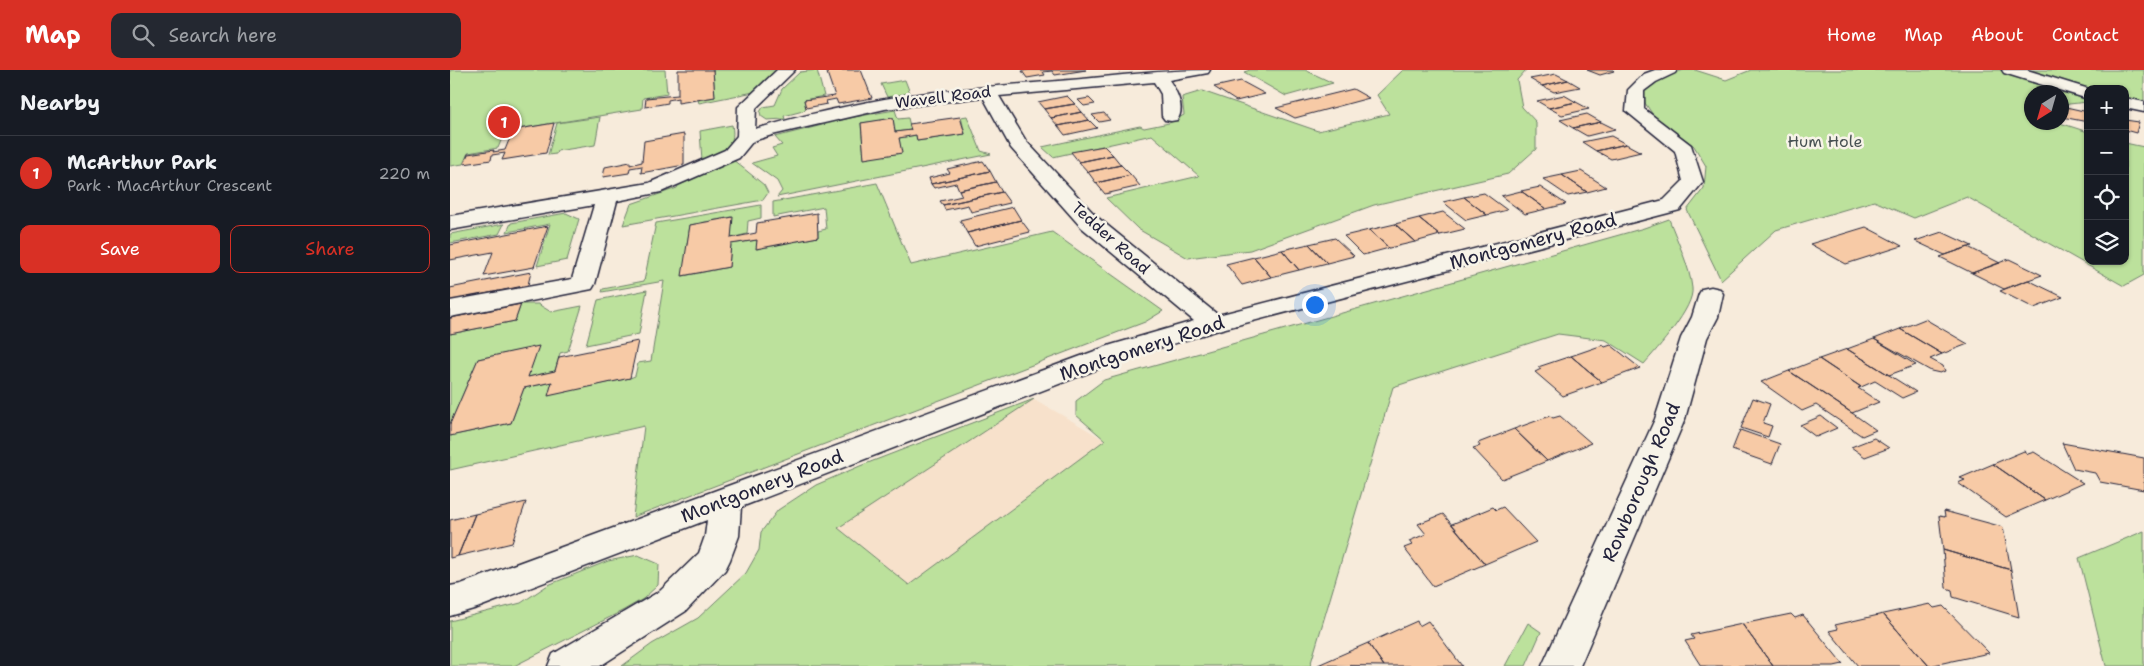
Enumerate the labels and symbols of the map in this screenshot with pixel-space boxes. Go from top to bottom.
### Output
street label: Wavell Road [894,81,992,113]
north arrow [2024,85,2069,130]
pin: 1 [488,103,520,141]
park label: Hum Hole [1787,131,1863,152]
street label: Tedder Road [1067,197,1155,279]
street label: Montgomery Road [1447,207,1619,275]
your location [1302,292,1328,318]
street label: Montgomery Road [1056,310,1228,386]
street label: Rowborough Road [1596,398,1686,566]
street label: Montgomery Road [677,444,847,528]

